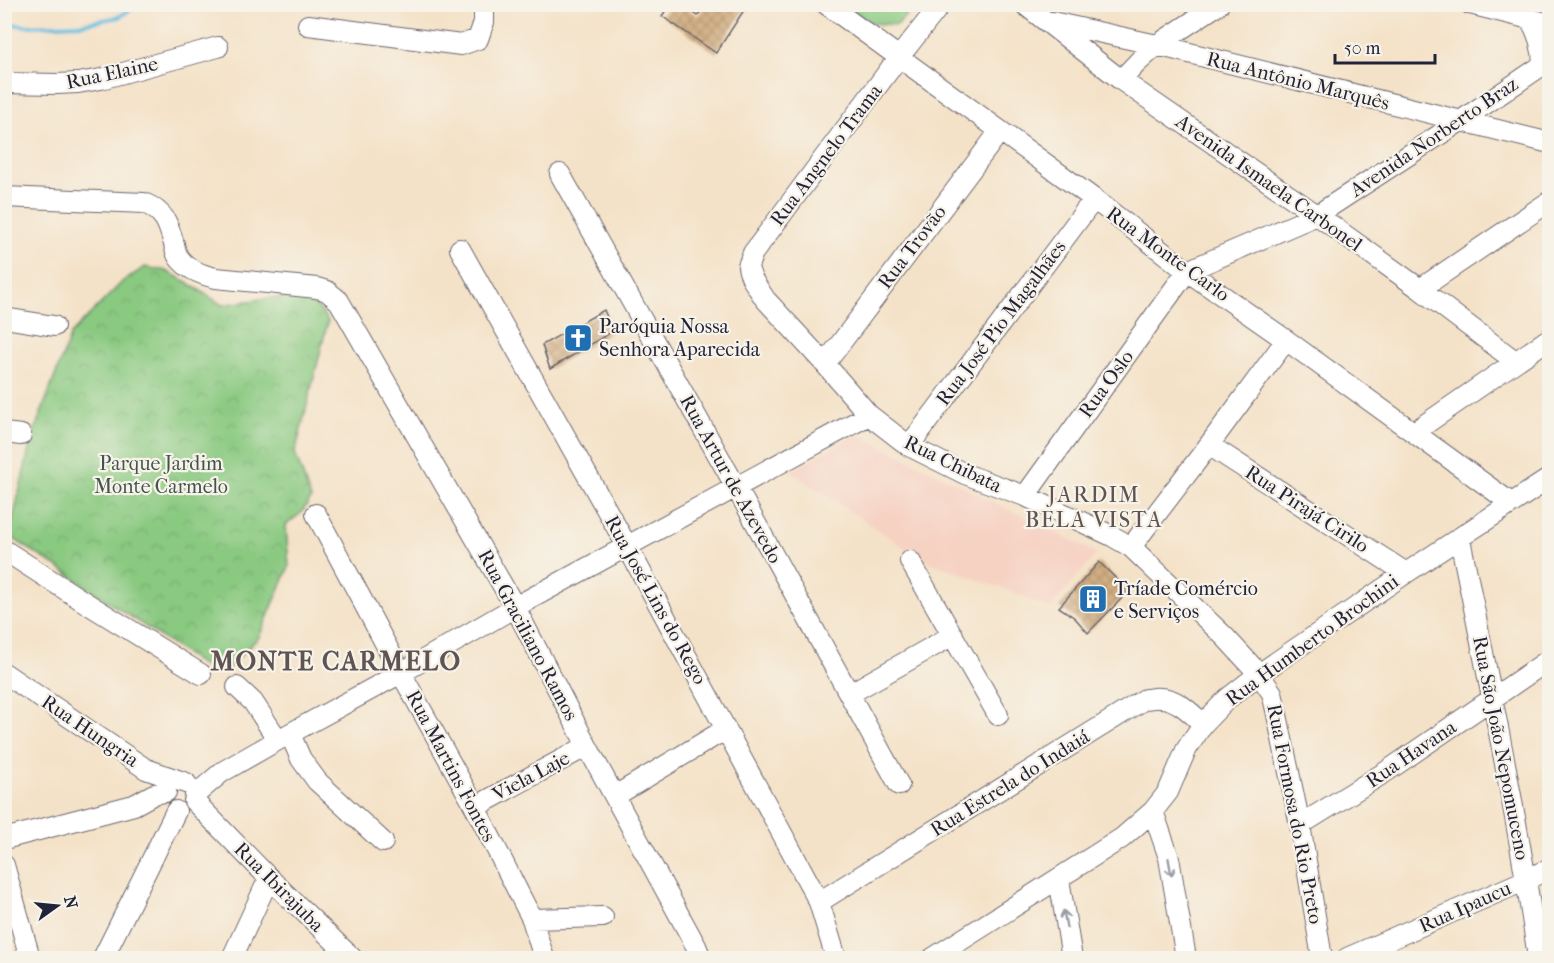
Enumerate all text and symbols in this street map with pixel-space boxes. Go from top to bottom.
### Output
scale bar [1335,27,1436,65]
text: 50 m [1344,38,1381,59]
street label: Rua Antônio Marquês [1204,47,1392,115]
street label: Rua Elaine [64,52,160,94]
street label: Avenida Norberto Braz [1345,72,1522,202]
street label: Rua Angnelo Trama [765,79,887,230]
street label: Avenida Ismaela Carbonel [1171,109,1367,256]
street label: Rua Trovão [873,201,951,293]
street label: Rua Monte Carlo [1102,202,1234,306]
street label: Rua José Pio Magalhães [931,236,1071,410]
place label: Paróquia Nossa Senhora Aparecida [599,315,761,361]
church icon: Paróquia Nossa Senhora Aparecida [562,322,594,354]
street label: Rua Oslo [1074,346,1138,422]
street label: Rua Artur de Azevedo [675,391,787,567]
street label: Rua Chibata [900,431,1006,498]
park label: Parque Jardim Monte Carmelo [94,452,228,498]
street label: Rua Pirajá Cirilo [1241,461,1373,557]
district label: JARDIM BELA VISTA [1025,482,1163,533]
street label: Rua José Lins do Rego [600,512,712,688]
street label: Rua Graciliano Ramos [473,546,583,724]
street label: Rua Humberto Brochini [1221,570,1403,710]
place label: Tríade Comércio e Serviços [1114,577,1258,623]
building icon: Tríade Comércio e Serviços [1077,583,1109,615]
street label: Rua São João Nepomuceno [1468,634,1534,862]
district label: MONTE CARMELO [210,646,462,677]
street label: Rua Martins Fontes [401,686,501,846]
street label: Rua Hungria [37,690,144,772]
street label: Rua Formosa do Rio Preto [1262,702,1328,926]
street label: Rua Havana [1362,715,1461,793]
street label: Rua Estrela do Indaiá [926,724,1094,841]
street label: Viela Laje [488,746,574,806]
street label: Rua Ibirajuba [230,838,329,937]
one-way arrow [1165,857,1176,877]
north arrow [27,876,87,936]
street label: Rua Ipaucu [1415,876,1515,937]
text: N [60,894,82,911]
one-way arrow [1060,909,1071,929]

